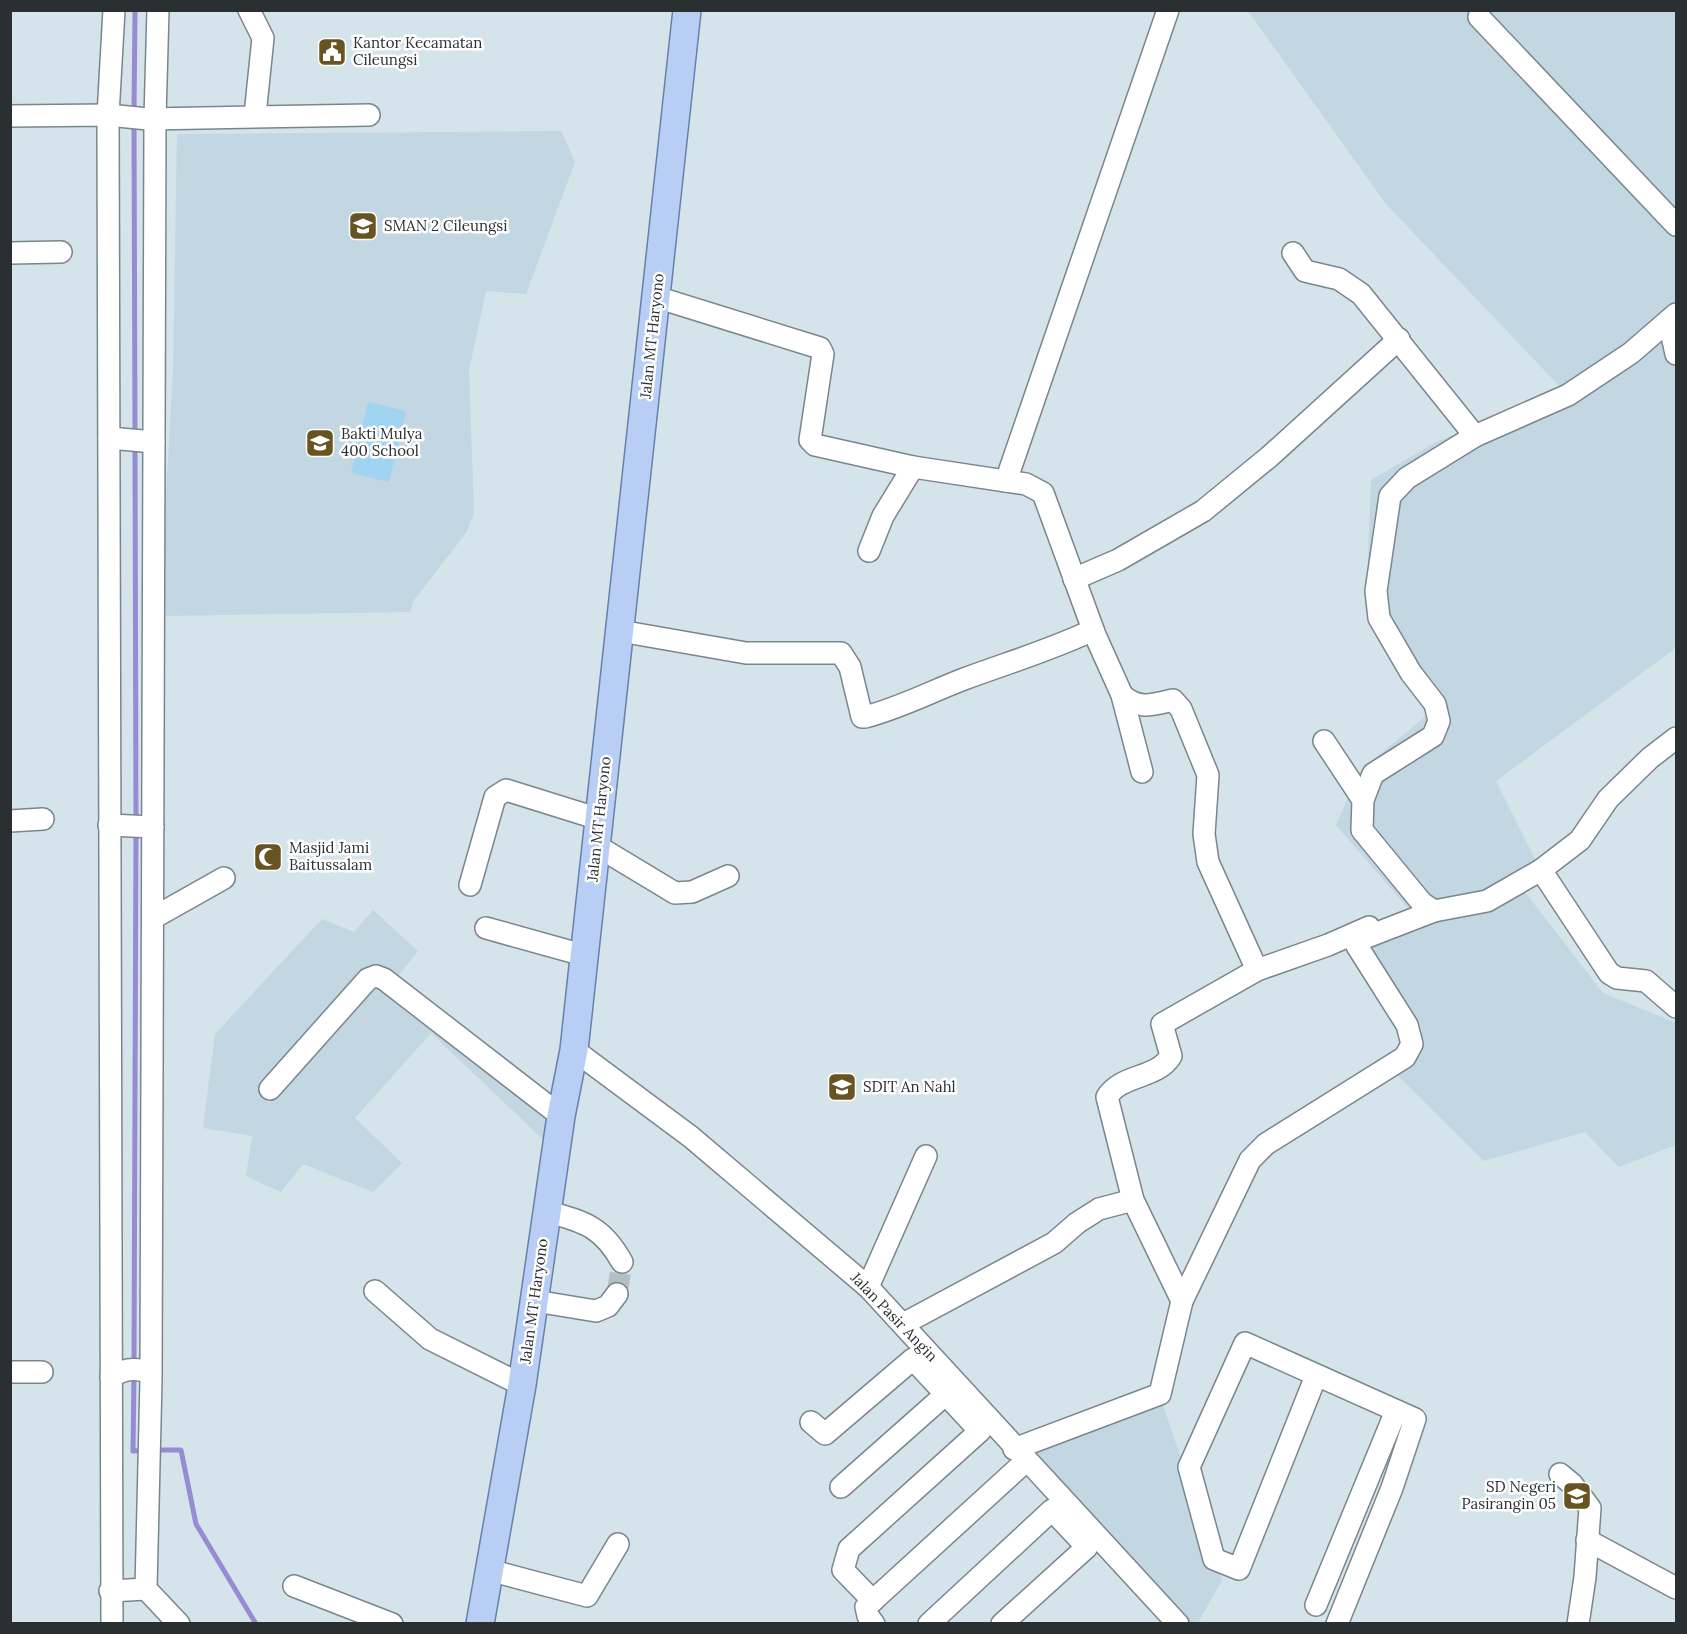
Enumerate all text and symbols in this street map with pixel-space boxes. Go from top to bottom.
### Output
place label: Kantor Kecamatan Cileungsi [353,33,482,69]
public building icon: Kantor Kecamatan Cileungsi [316,36,348,68]
school or university icon: SMAN 2 Cileungsi [347,210,379,242]
place label: SMAN 2 Cileungsi [384,216,507,235]
street label: Jalan MT Haryono [635,272,668,400]
place label: Bakti Mulya 400 School [341,424,423,460]
school or university icon: Bakti Mulya 400 School [304,427,336,459]
street label: Jalan MT Haryono [582,755,615,883]
place label: Masjid Jami Baitussalam [289,838,372,874]
mosque icon: Masjid Jami Baitussalam [252,841,284,873]
school or university icon: SDIT An Nahl [826,1071,858,1103]
place label: SDIT An Nahl [863,1077,956,1096]
street label: Jalan MT Haryono [515,1237,552,1366]
street label: Jalan Pasir Angin [846,1267,942,1365]
place label: SD Negeri Pasirangin 05 [1461,1477,1556,1513]
school or university icon: SD Negeri Pasirangin 05 [1561,1480,1593,1512]

